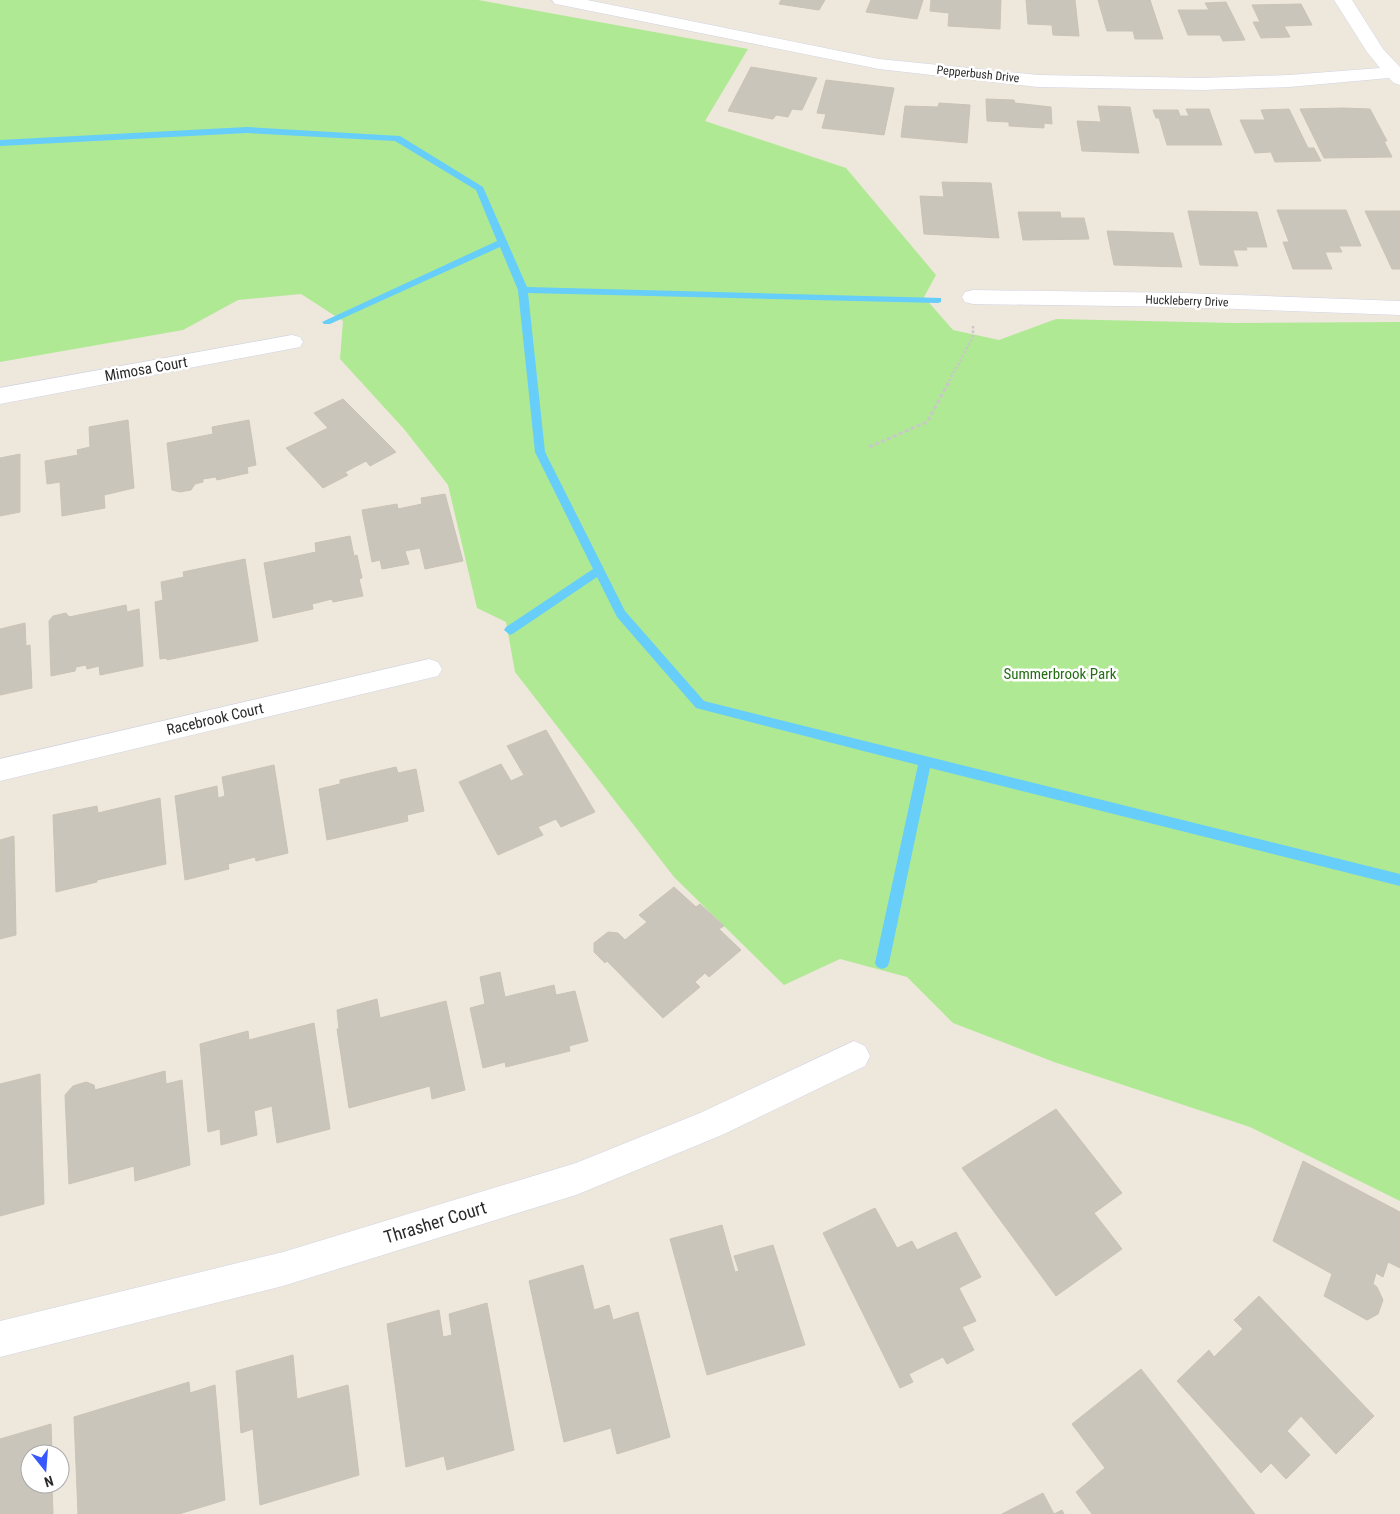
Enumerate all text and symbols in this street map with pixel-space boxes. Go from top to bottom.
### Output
street label: Pepperbush Drive [936,63,1020,85]
street label: Huckleberry Drive [1145,293,1229,309]
street label: Mimosa Court [103,353,189,385]
park label: Summerbrook Park [1003,665,1117,683]
street label: Racebrook Court [165,699,265,739]
street label: Thrasher Court [381,1196,489,1248]
north arrow [20,1444,70,1494]
text: N [42,1473,55,1490]

